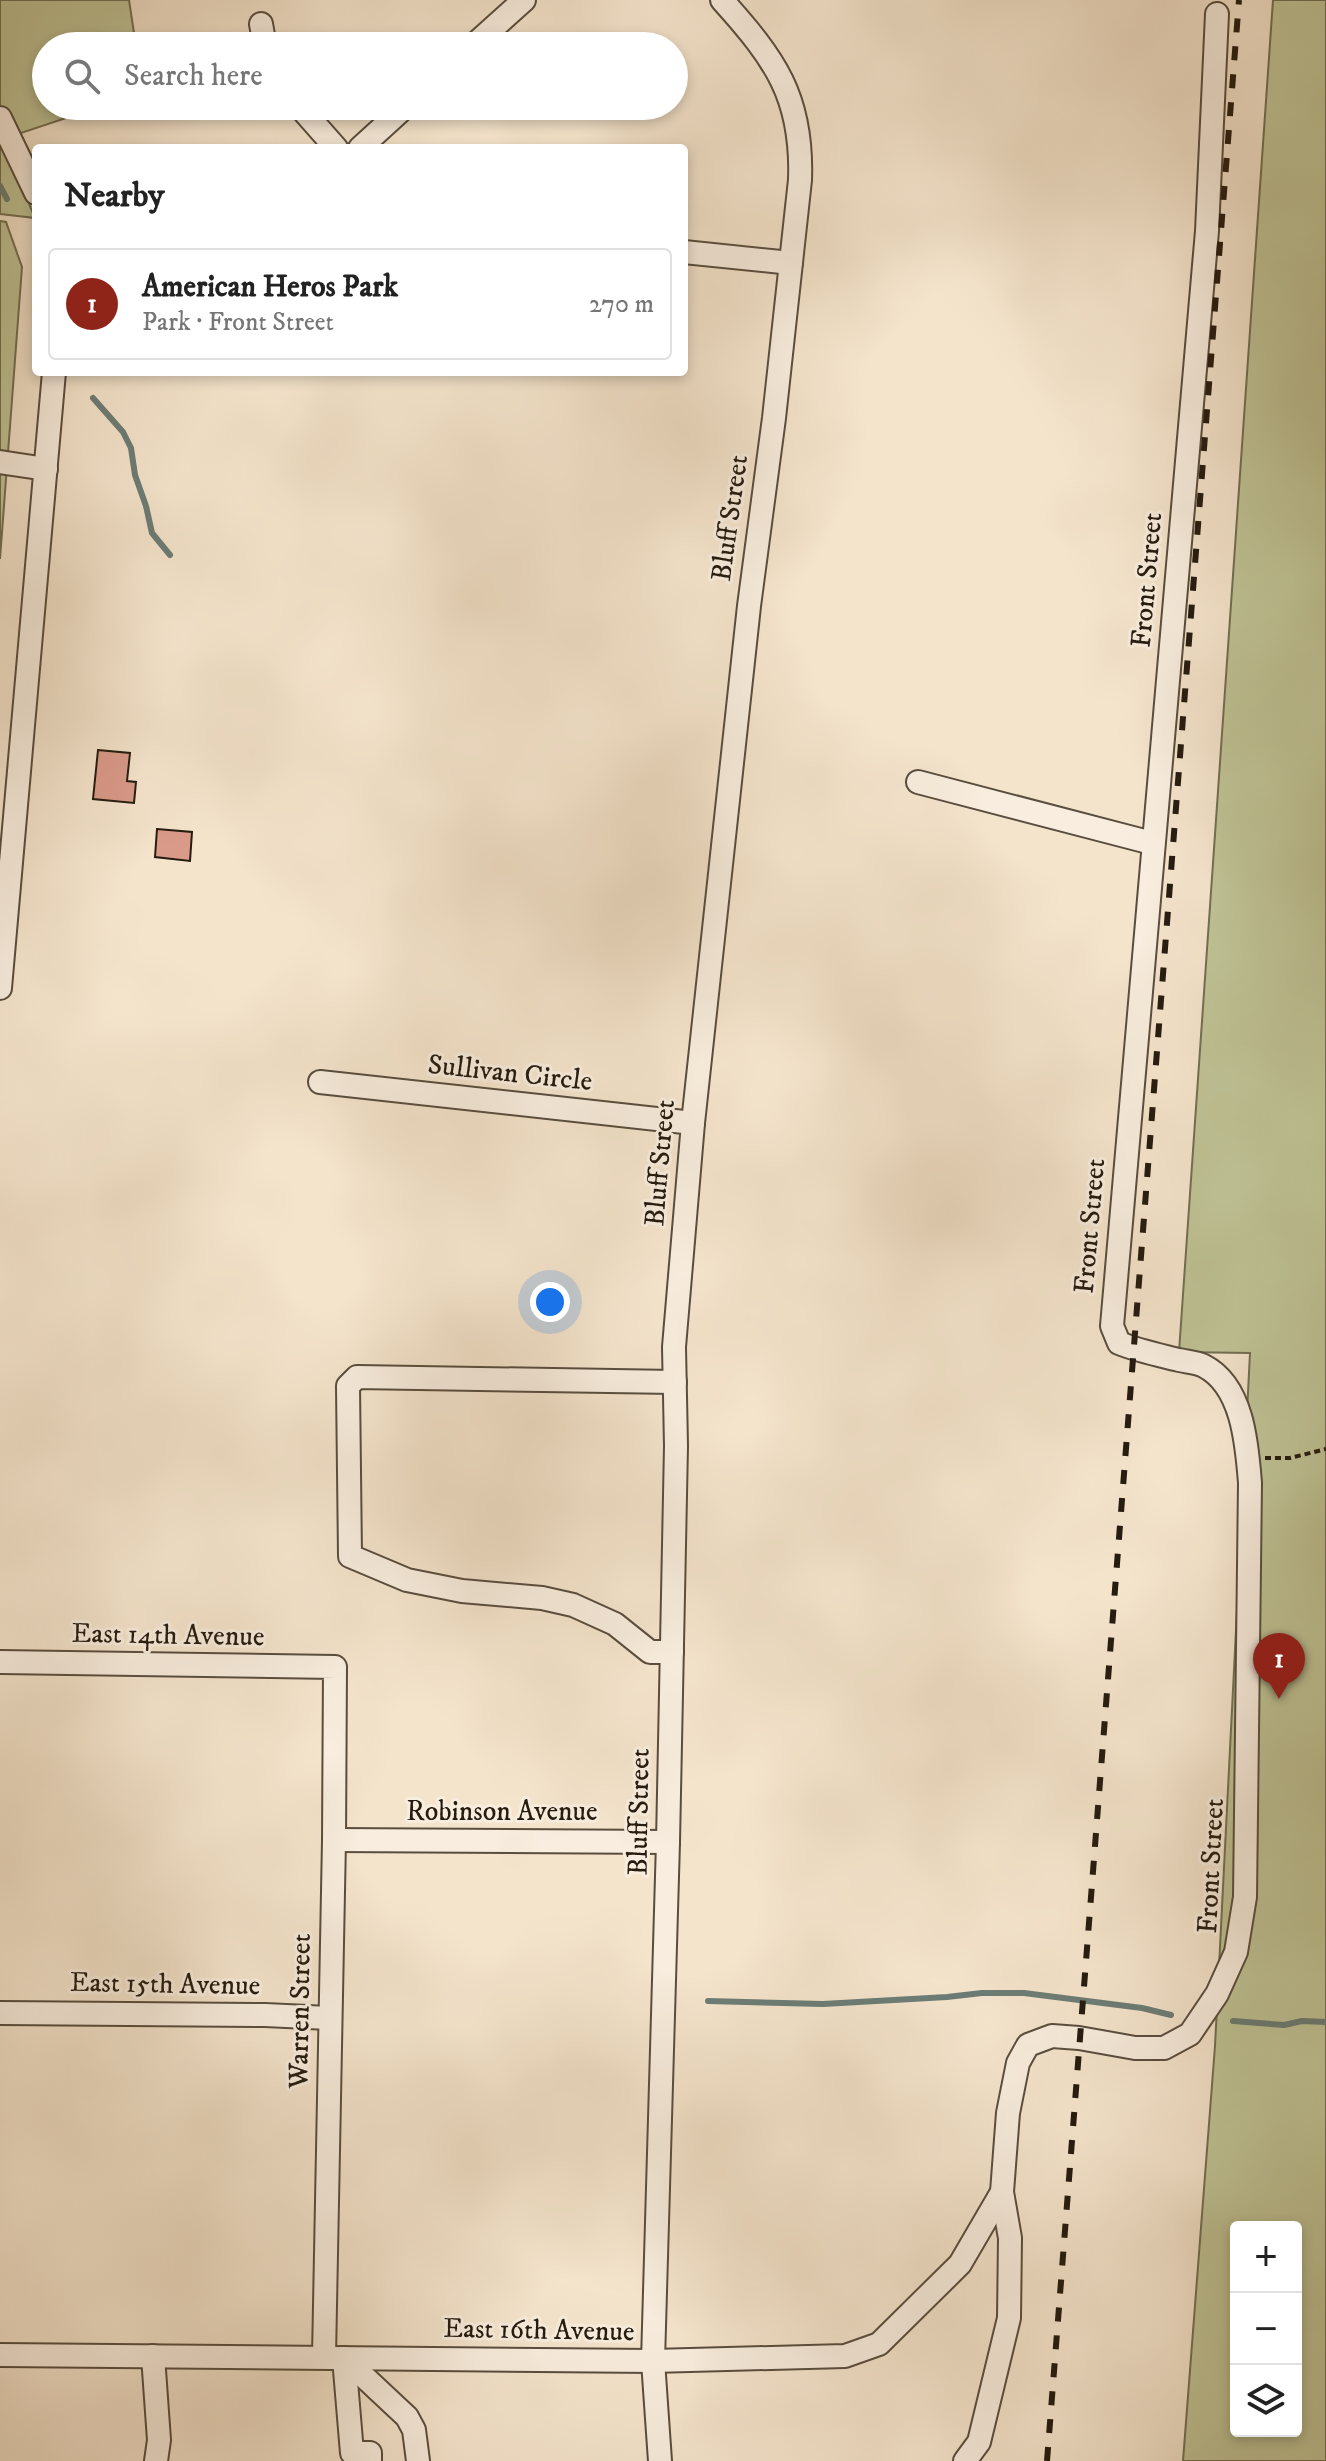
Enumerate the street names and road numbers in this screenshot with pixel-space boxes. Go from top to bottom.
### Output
street label: Bluff Street [704,453,756,583]
street label: Front Street [1124,511,1170,649]
street label: Sullivan Circle [426,1047,594,1099]
street label: Bluff Street [637,1098,683,1228]
street label: Front Street [1067,1157,1113,1295]
street label: East 14th Avenue [71,1616,265,1654]
street label: Bluff Street [620,1748,658,1876]
street label: Robinson Avenue [406,1794,598,1829]
street label: Front Street [1190,1797,1232,1935]
street label: Warren Street [281,1933,319,2090]
street label: East 15th Avenue [69,1965,261,2003]
street label: East 16th Avenue [443,2311,635,2349]

